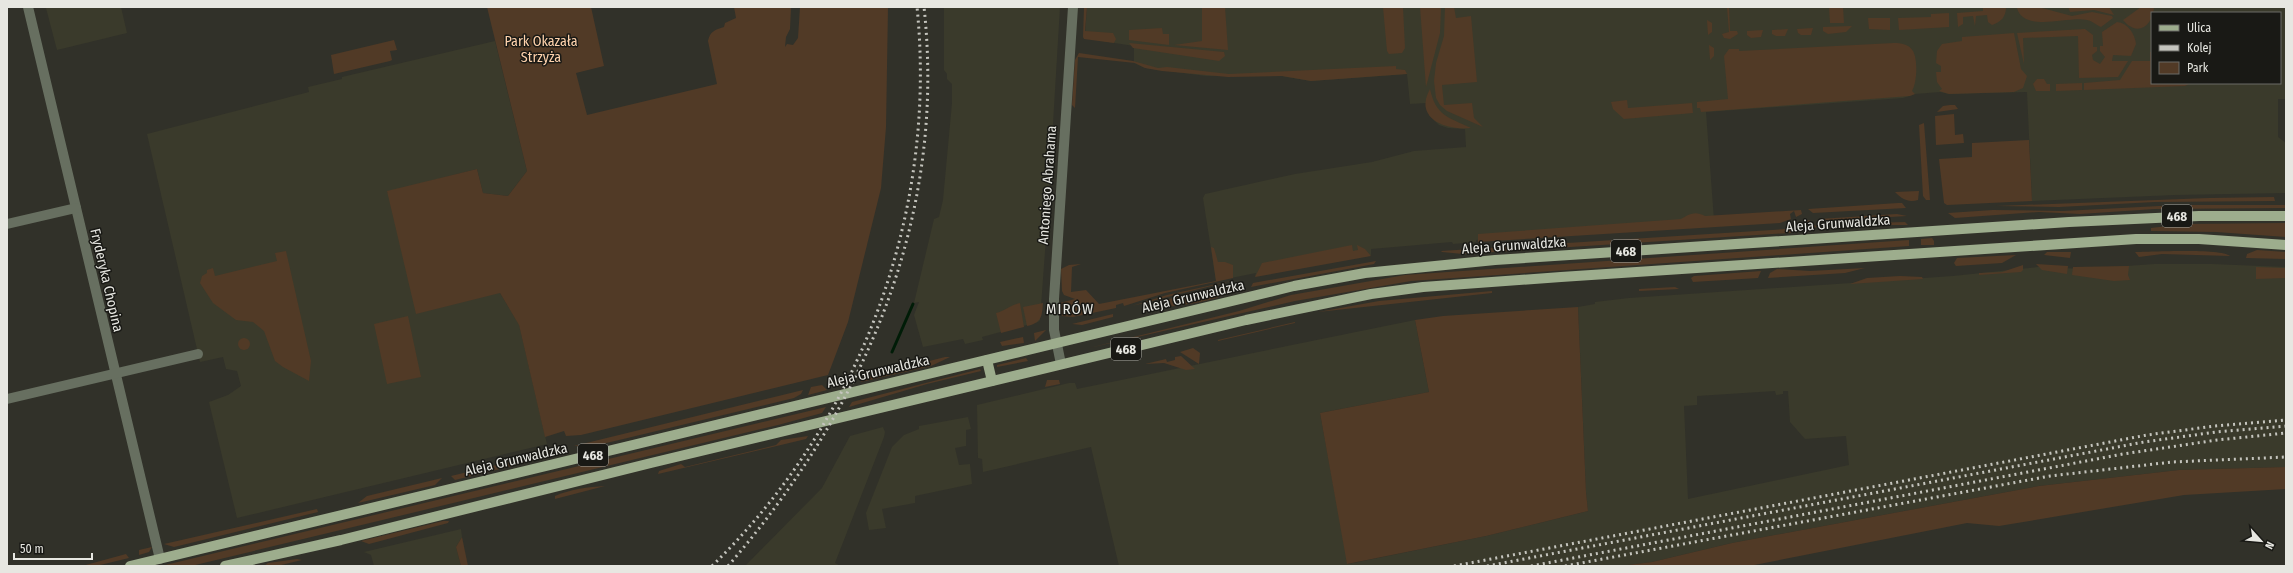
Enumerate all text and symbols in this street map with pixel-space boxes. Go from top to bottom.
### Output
legend [2151,12,2281,84]
text: Ulica [2187,21,2211,35]
park label: Park Okazała Strzyża [505,33,578,66]
text: Kolej [2187,41,2212,55]
text: Park [2187,61,2209,75]
street label: Antoniego Abrahama [1035,125,1060,245]
road number: 468 [2162,205,2192,227]
street label: Aleja Grunwaldzka [1785,211,1891,236]
street label: Fryderyka Chopina [86,227,127,334]
street label: Aleja Grunwaldzka [1461,233,1567,258]
road number: 468 [1611,240,1641,262]
street label: Aleja Grunwaldzka [1140,276,1246,317]
district label: MIRÓW [1046,300,1094,318]
road number: 468 [1111,338,1141,360]
street label: Aleja Grunwaldzka [825,351,931,392]
street label: Aleja Grunwaldzka [463,439,569,480]
road number: 468 [578,444,608,466]
north arrow [2241,521,2281,561]
scale bar [14,535,92,561]
text: N [2262,539,2277,551]
text: 50 m [20,542,44,556]

